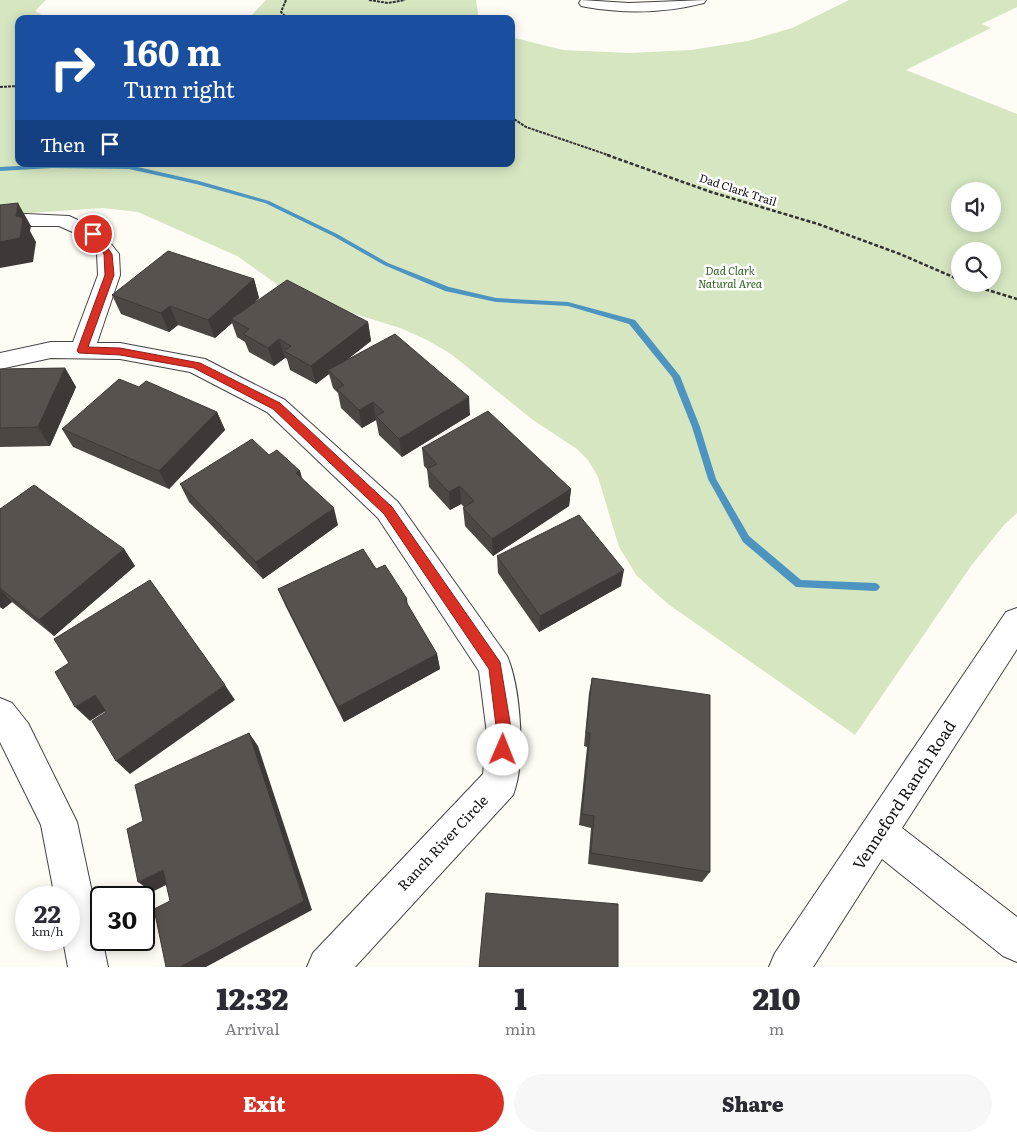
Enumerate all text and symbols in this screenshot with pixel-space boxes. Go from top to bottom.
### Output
text: 160 m [123,25,221,77]
icon: right [40,35,105,100]
text: Turn right [123,72,235,105]
text: Then [40,130,86,158]
icon: arrive [96,130,124,158]
street label: Dad Clark Trail [698,169,779,209]
map controls [951,182,1001,292]
button: sound [951,182,1001,232]
pin [72,213,114,255]
icon: arrive [79,220,107,248]
button: search [951,242,1001,292]
park label: Dad Clark Natural Area [698,262,763,291]
street label: Venneford Ranch Road [846,715,961,874]
position arrow [476,723,528,775]
street label: Ranch River Circle [393,790,492,894]
speed limit sign: 30 [90,886,155,951]
text: 22 [34,894,61,931]
text: km/h [32,922,63,940]
text: 12:32 [216,975,288,1019]
text: 1 [514,975,527,1019]
text: 210 [752,975,801,1019]
text: Arrival [225,1016,280,1040]
text: min [505,1016,536,1040]
text: m [769,1016,784,1040]
button: Exit [25,1074,504,1132]
button: Share [514,1074,992,1132]

